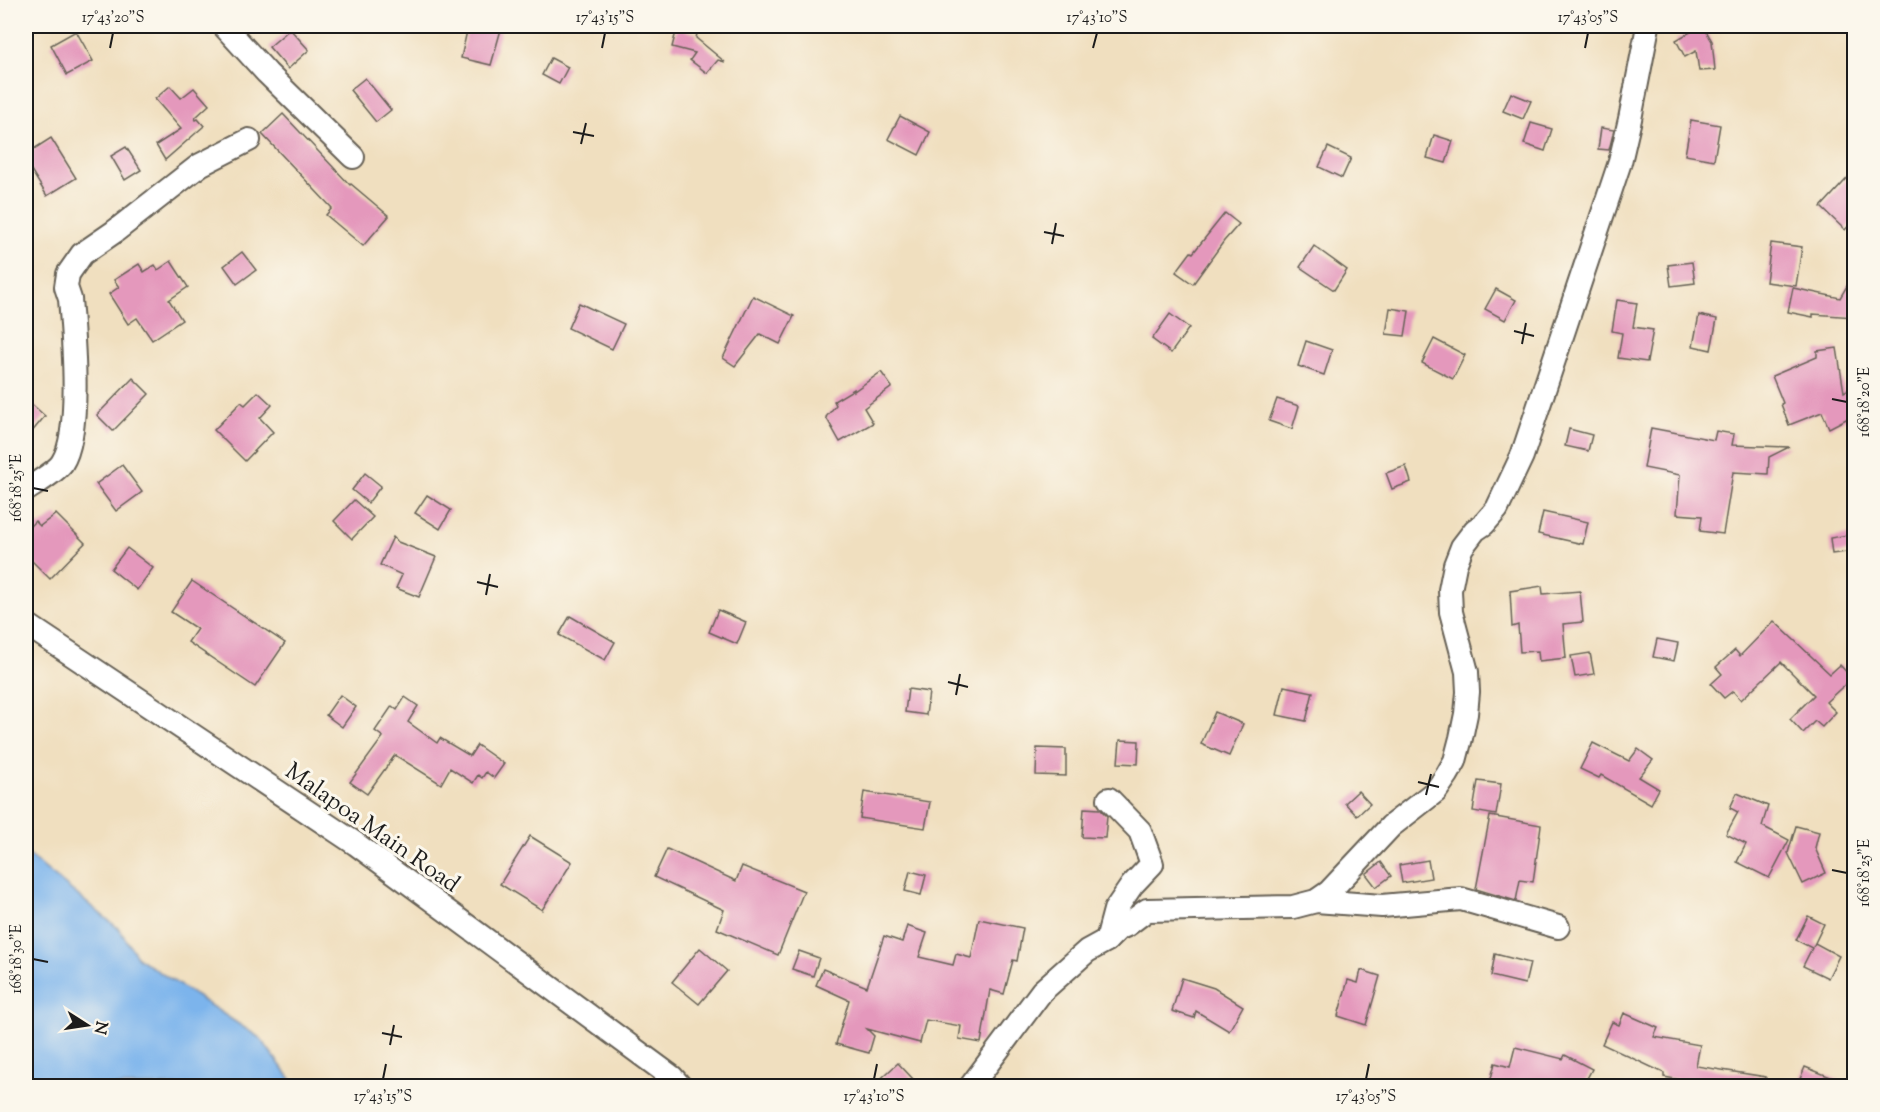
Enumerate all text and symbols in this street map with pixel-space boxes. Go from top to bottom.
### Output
text: 17°43'20"S [82,8,144,29]
text: 17°43'15"S [576,8,634,29]
text: 17°43'10"S [1067,8,1127,29]
text: 17°43'05"S [1558,8,1618,29]
text: 168°18'20"E [1855,367,1876,437]
text: 168°18'25"E [7,454,28,522]
street label: Malapoa Main Road [278,756,467,902]
text: 168°18'25"E [1855,839,1876,907]
text: 168°18'30"E [7,924,28,994]
north arrow [57,995,117,1055]
text: N [87,1019,112,1036]
text: 17°43'15"S [354,1087,412,1108]
text: 17°43'10"S [844,1087,904,1108]
text: 17°43'05"S [1336,1087,1396,1108]

